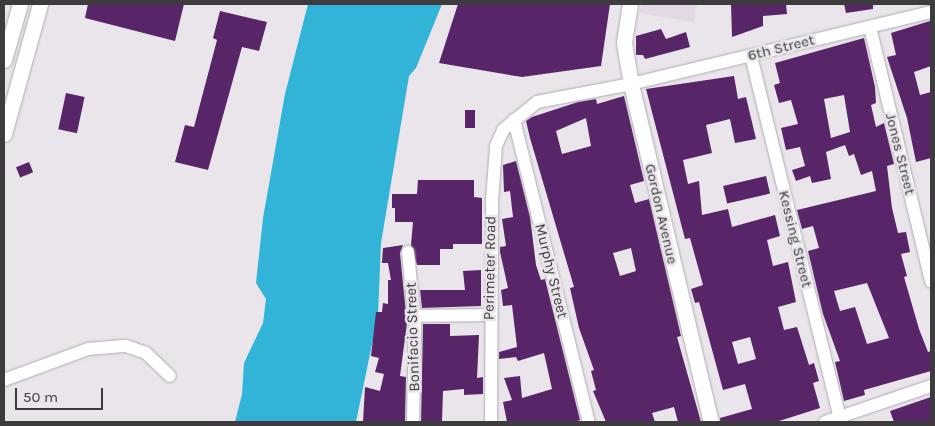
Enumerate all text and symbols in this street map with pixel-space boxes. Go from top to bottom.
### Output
street label: 6th Street [746,31,816,65]
street label: Jones Street [881,111,919,197]
street label: Gordon Avenue [641,162,681,266]
street label: Kessing Street [774,189,816,289]
street label: Perimeter Road [480,216,500,320]
street label: Murphy Street [531,222,571,320]
street label: Bonifacio Street [402,282,424,392]
scale bar [18,378,105,410]
text: 50 m [23,388,58,406]

